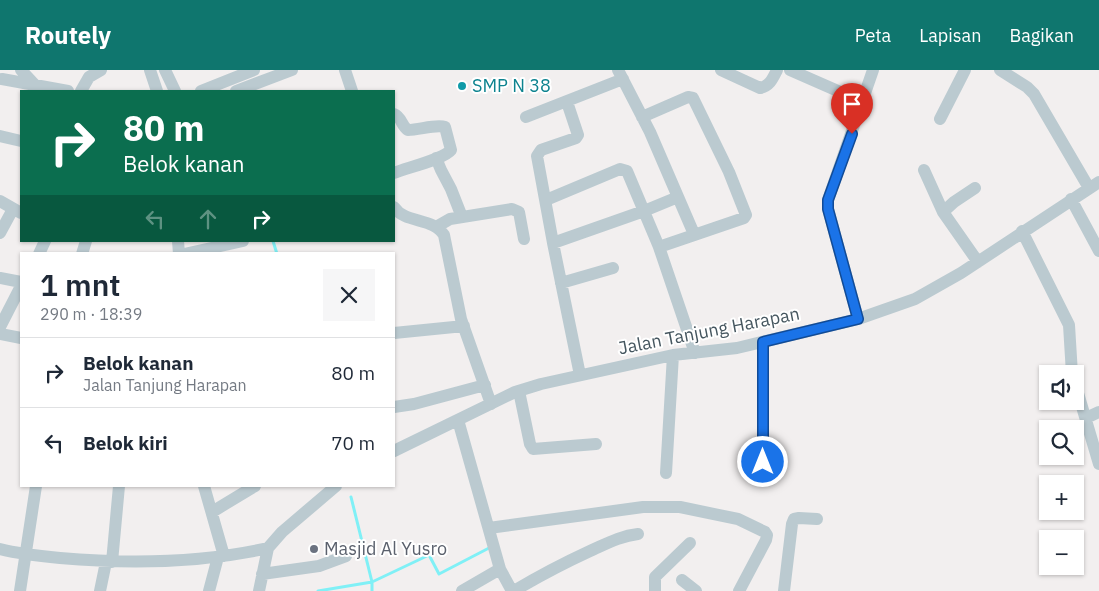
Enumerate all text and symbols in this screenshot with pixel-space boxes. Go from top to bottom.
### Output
text: Routely [25,19,111,51]
text: Peta [855,24,891,47]
text: Lapisan [919,24,981,47]
text: Bagikan [1009,24,1074,47]
place label: SMP N 38 [472,74,551,97]
marker: SMP N 38 [456,80,468,92]
pin [831,83,873,134]
icon: arrive [838,90,866,118]
text: 80 m [123,105,205,151]
icon: right [40,110,105,175]
text: Belok kanan [123,149,245,178]
icon: left [141,205,169,233]
icon: ahead [194,205,222,233]
icon: right [247,205,275,233]
text: 1 mnt [40,265,121,304]
button: close [323,269,375,321]
street label: Jalan Tanjung Harapan [616,302,801,359]
text: 290 m · 18:39 [40,304,142,324]
text: Belok kanan [83,351,194,375]
icon: right [40,359,68,387]
text: 80 m [331,361,375,385]
map controls [1039,365,1084,575]
button: sound [1039,365,1084,410]
text: Jalan Tanjung Harapan [83,375,247,395]
button: search [1039,420,1084,465]
icon: left [40,429,68,457]
text: Belok kiri [83,431,168,455]
text: 70 m [331,431,375,455]
position arrow [736,435,788,487]
button: + [1039,475,1084,520]
button: − [1039,530,1084,575]
place label: Masjid Al Yusro [324,537,447,560]
marker: Masjid Al Yusro [308,543,320,555]

